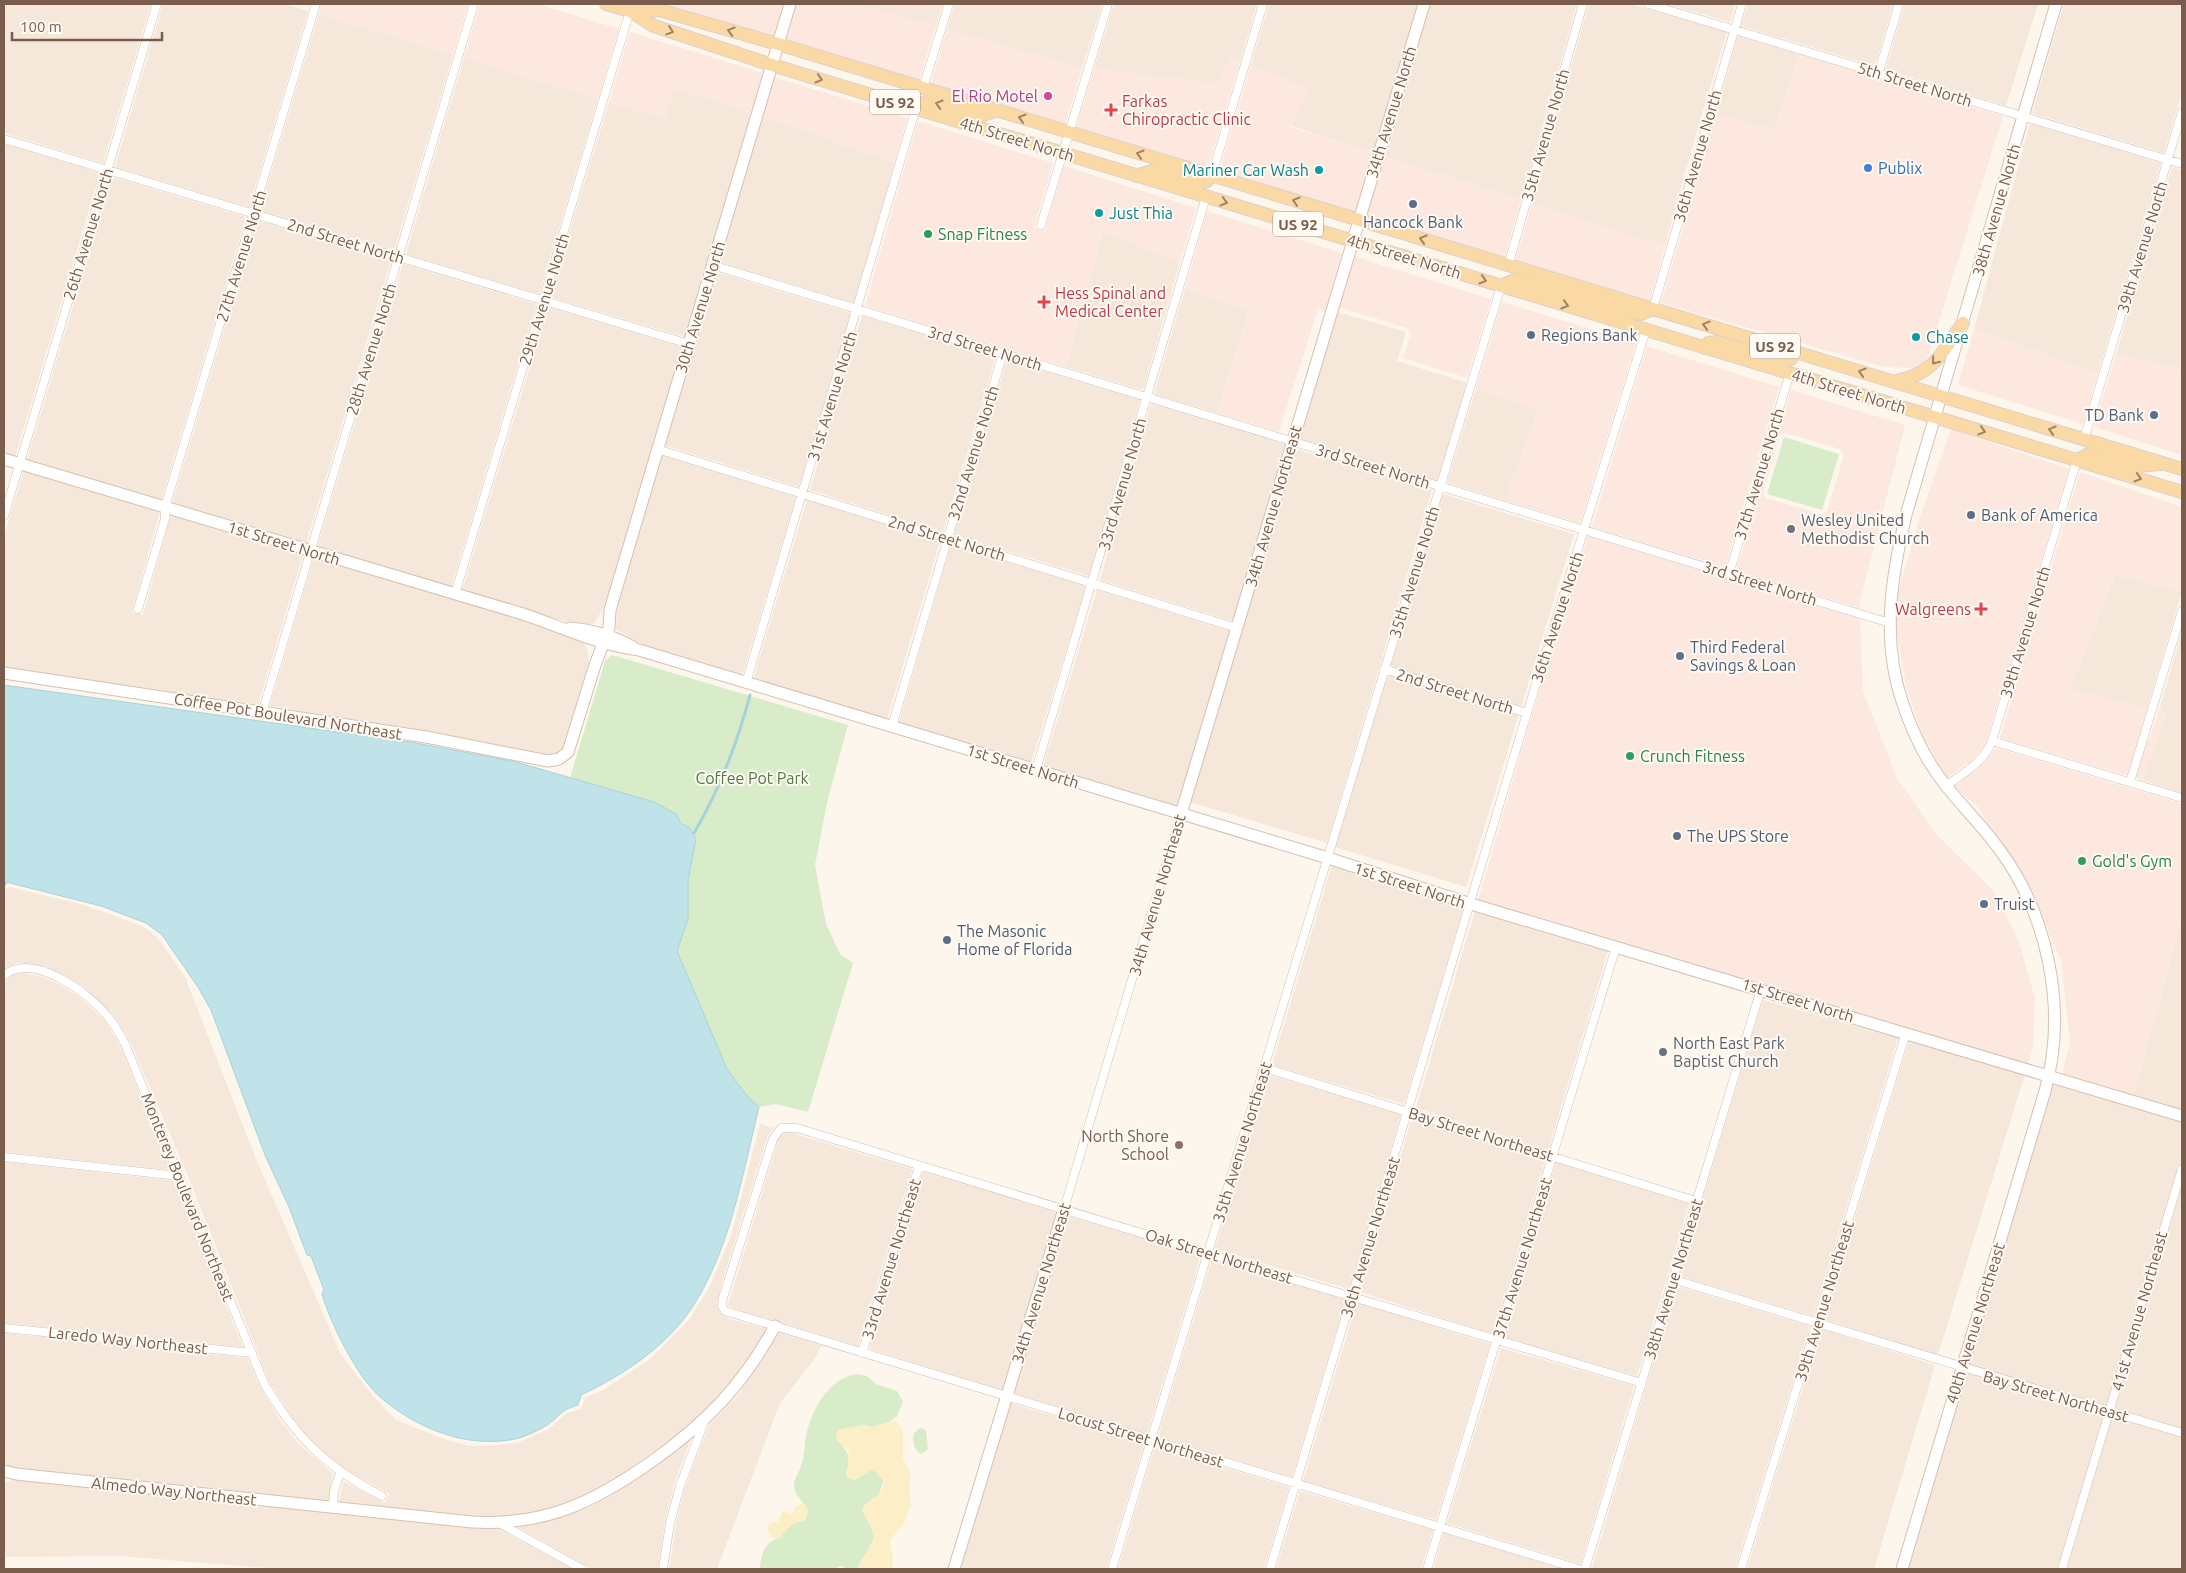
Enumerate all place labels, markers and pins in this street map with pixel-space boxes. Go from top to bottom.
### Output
place label: El Rio Motel [952,87,1038,105]
marker: El Rio Motel [1042,90,1054,102]
place label: Farkas Chiropractic Clinic [1122,92,1252,128]
marker: Farkas Chiropractic Clinic [1104,103,1118,117]
place label: Publix [1878,159,1922,177]
place label: Mariner Car Wash [1183,161,1309,179]
marker: Publix [1862,162,1874,174]
marker: Mariner Car Wash [1313,164,1325,176]
marker: Hancock Bank [1407,198,1419,210]
place label: Just Thia [1109,204,1173,222]
marker: Just Thia [1093,207,1105,219]
place label: Hancock Bank [1363,213,1463,231]
place label: Snap Fitness [938,225,1027,243]
marker: Snap Fitness [922,228,934,240]
place label: Hess Spinal and Medical Center [1055,284,1166,320]
marker: Hess Spinal and Medical Center [1037,295,1051,309]
place label: Regions Bank [1541,326,1638,344]
place label: Chase [1926,328,1969,346]
marker: Regions Bank [1525,329,1537,341]
marker: Chase [1910,331,1922,343]
place label: TD Bank [2085,406,2144,424]
marker: TD Bank [2148,409,2160,421]
place label: Bank of America [1981,506,2098,524]
marker: Bank of America [1965,509,1977,521]
place label: Wesley United Methodist Church [1801,511,1929,547]
marker: Wesley United Methodist Church [1785,523,1797,535]
place label: Walgreens [1895,600,1971,618]
marker: Walgreens [1975,603,1987,615]
place label: Third Federal Savings & Loan [1690,638,1796,674]
marker: Third Federal Savings & Loan [1674,650,1686,662]
place label: Crunch Fitness [1640,747,1745,765]
marker: Crunch Fitness [1624,750,1636,762]
place label: The UPS Store [1687,827,1789,845]
marker: The UPS Store [1671,830,1683,842]
place label: Gold's Gym [2092,852,2172,870]
marker: Gold's Gym [2076,855,2088,867]
place label: Truist [1994,895,2035,913]
marker: Truist [1978,898,1990,910]
place label: The Masonic Home of Florida [957,922,1072,958]
marker: The Masonic Home of Florida [941,934,953,946]
place label: North East Park Baptist Church [1673,1034,1785,1070]
marker: North East Park Baptist Church [1657,1046,1669,1058]
place label: North Shore School [1081,1127,1169,1163]
marker: North Shore School [1173,1139,1185,1151]

